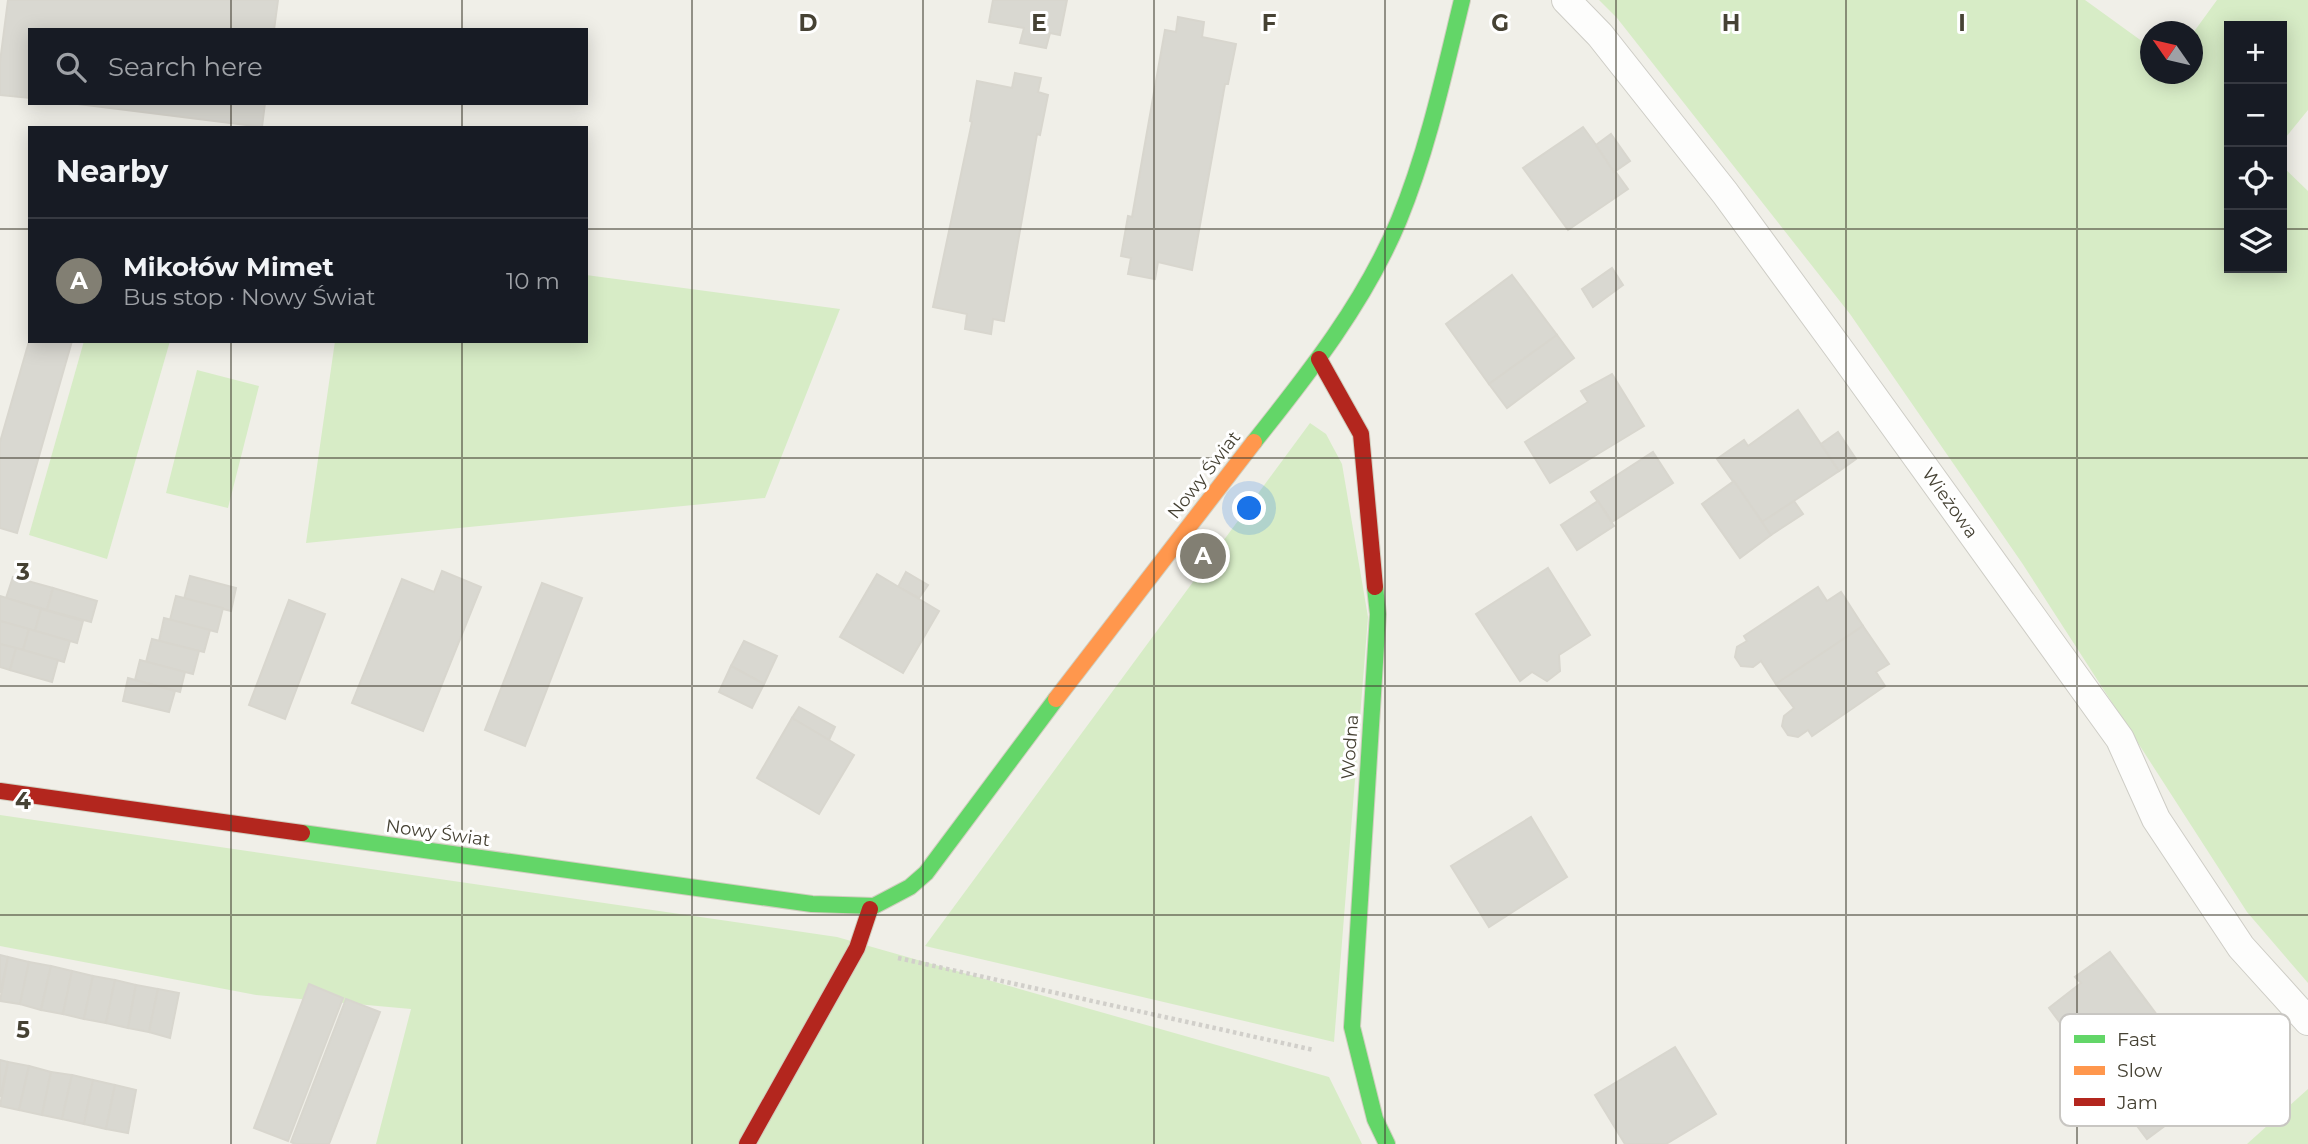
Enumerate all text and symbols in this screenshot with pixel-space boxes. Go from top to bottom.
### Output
text: D [799,9,818,37]
text: E [1031,9,1047,37]
text: F [1262,9,1277,37]
text: G [1491,9,1509,37]
text: H [1722,9,1740,37]
text: I [1958,9,1966,37]
north arrow [2140,21,2203,84]
map controls [2224,21,2287,273]
button: + [2224,21,2287,84]
search box [28,28,588,105]
icon: search [52,48,90,86]
text: Search here [108,51,263,83]
button: − [2224,84,2287,147]
button: locate [2224,147,2287,210]
text: Nearby [56,153,168,190]
button: layers [2224,210,2287,273]
text: Mikołów Mimet [123,251,334,283]
text: A [70,267,88,295]
text: 10 m [506,267,560,295]
text: Bus stop · Nowy Świat [123,283,376,311]
street label: Nowy Świat [1163,427,1245,523]
street label: Wieżowa [1917,464,1983,542]
your location [1232,491,1266,525]
pin: A [1180,530,1226,582]
text: 3 [15,558,30,586]
street label: Wodna [1337,714,1363,780]
text: 4 [15,787,31,815]
street label: Nowy Świat [384,815,492,851]
legend [2060,1014,2290,1126]
text: 5 [16,1016,30,1044]
text: Fast [2117,1028,2157,1051]
text: Slow [2117,1059,2162,1082]
text: Jam [2116,1091,2158,1114]

